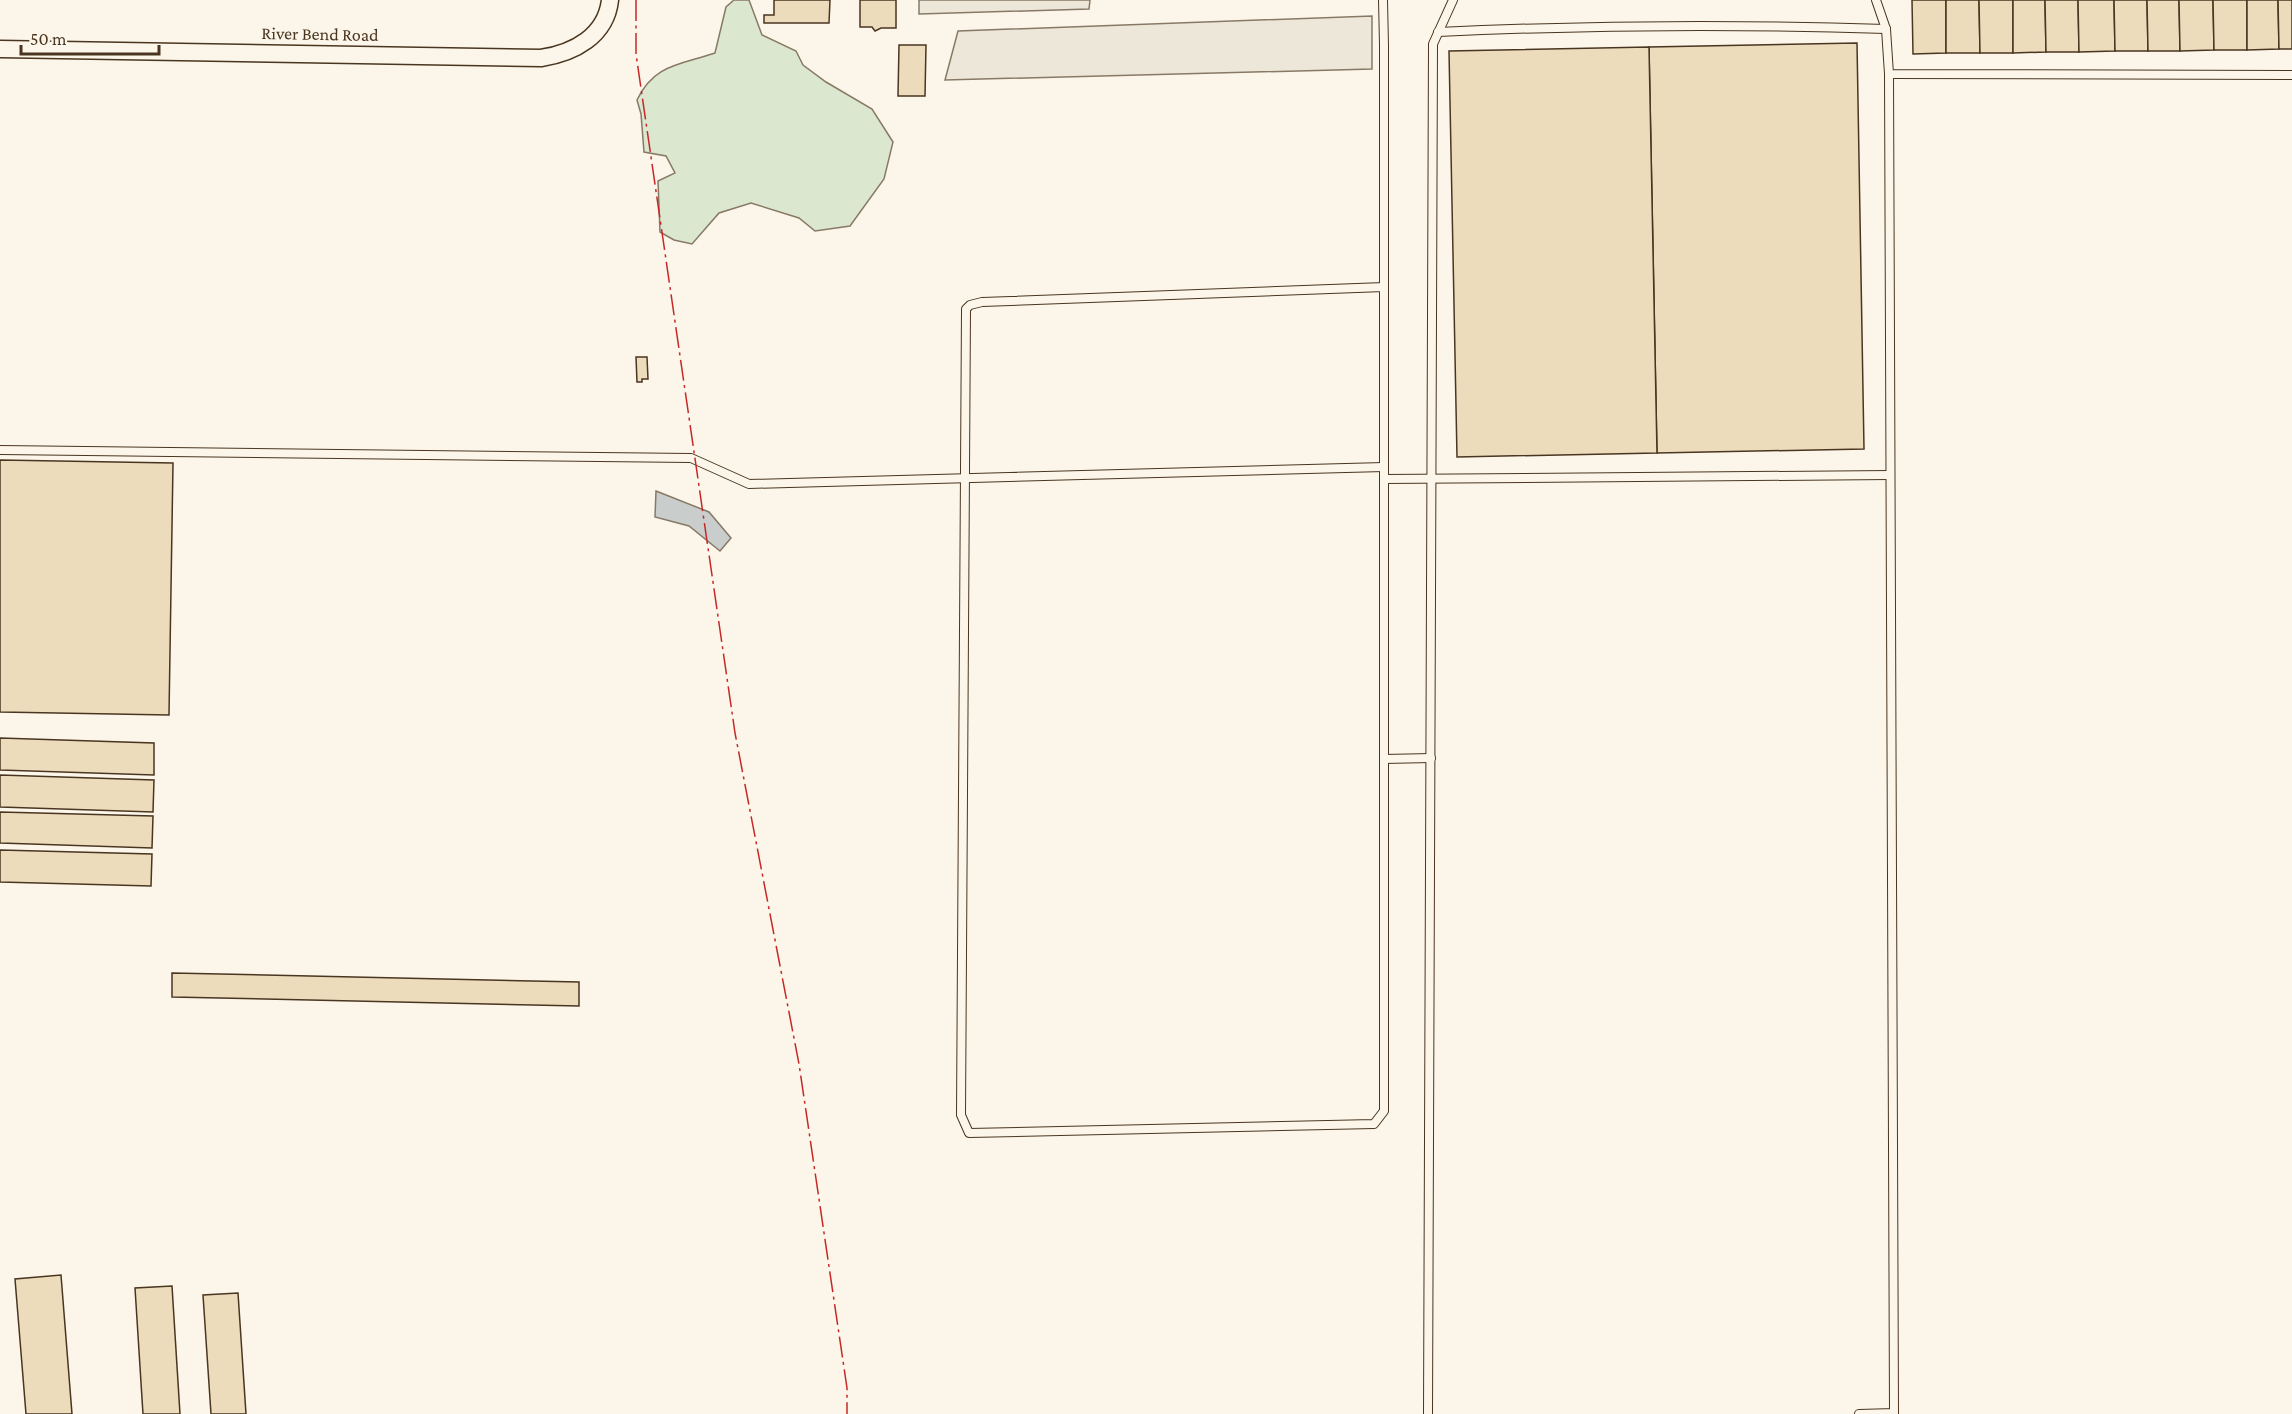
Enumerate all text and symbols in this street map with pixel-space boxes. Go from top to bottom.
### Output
scale bar [21,18,159,56]
street label: River Bend Road [261,23,379,45]
text: 50 m [30,29,67,49]

